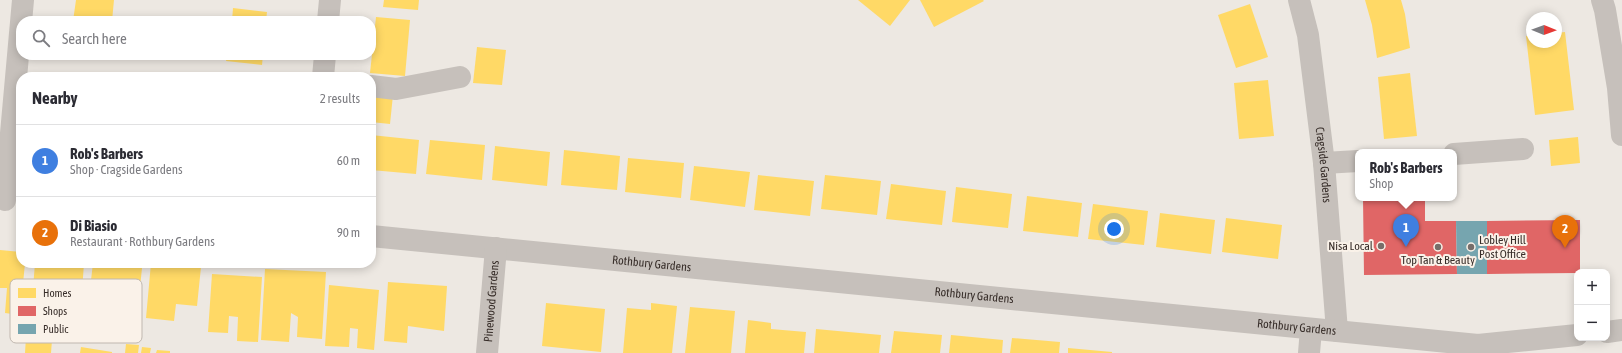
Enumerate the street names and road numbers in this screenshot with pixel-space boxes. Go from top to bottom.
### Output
street label: Cragside Gardens [1313,126,1334,203]
street label: Rothbury Gardens [611,253,692,274]
street label: Pinewood Gardens [481,260,502,343]
street label: Rothbury Gardens [934,285,1014,306]
street label: Rothbury Gardens [1256,316,1337,338]

